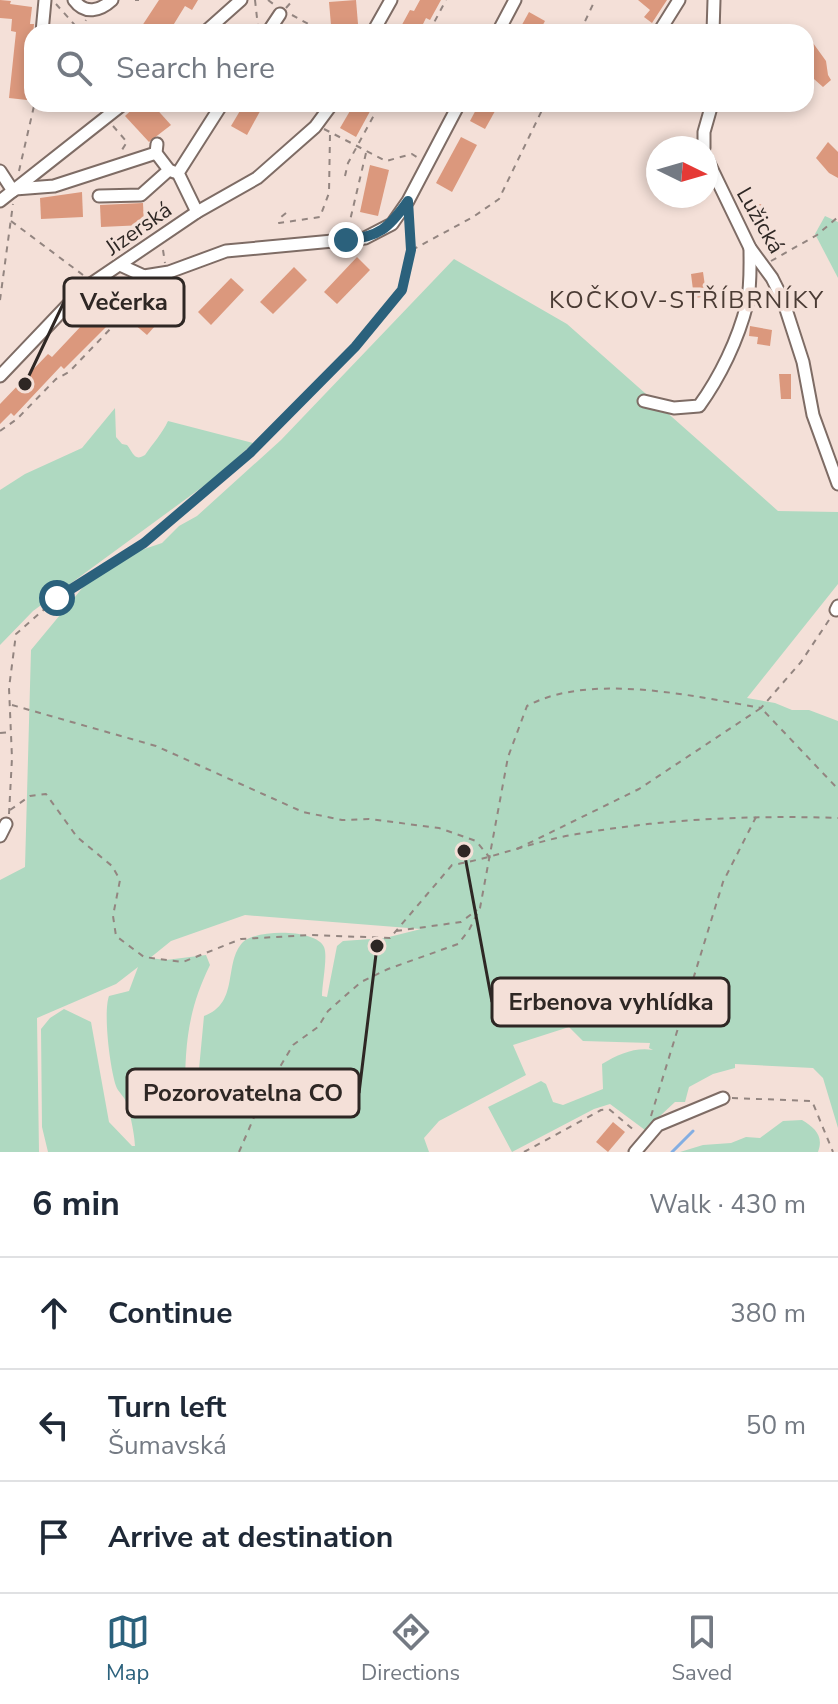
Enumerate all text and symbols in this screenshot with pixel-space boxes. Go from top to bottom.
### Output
search box [24,24,814,112]
icon: search [52,46,96,90]
text: Search here [116,48,275,89]
north arrow [646,136,718,208]
street label: Lužická [729,182,791,259]
street label: Jizerská [99,195,178,263]
route end [328,222,364,258]
callout: Večerka [64,278,184,326]
district label: KOČKOV-STŘÍBRNÍKY [549,284,825,316]
text: Večerka [79,286,168,318]
route start [39,580,75,616]
callout: Erbenova vyhlídka [492,978,729,1026]
text: Erbenova vyhlídka [508,986,714,1018]
callout: Pozorovatelna CO [127,1069,359,1117]
text: Pozorovatelna CO [143,1077,343,1109]
text: 6 min [32,1181,120,1227]
text: Walk · 430 m [649,1187,806,1222]
icon: ahead [32,1291,76,1335]
text: Continue [108,1293,233,1334]
text: 380 m [730,1296,806,1331]
text: Turn left [108,1387,226,1428]
icon: left [32,1403,76,1447]
text: 50 m [746,1408,806,1443]
text: Šumavská [108,1428,227,1463]
icon: arrive [32,1515,76,1559]
text: Arrive at destination [108,1517,393,1558]
tab: Map [106,1610,150,1688]
tab: Directions [361,1610,460,1688]
tab: Saved [672,1610,732,1688]

